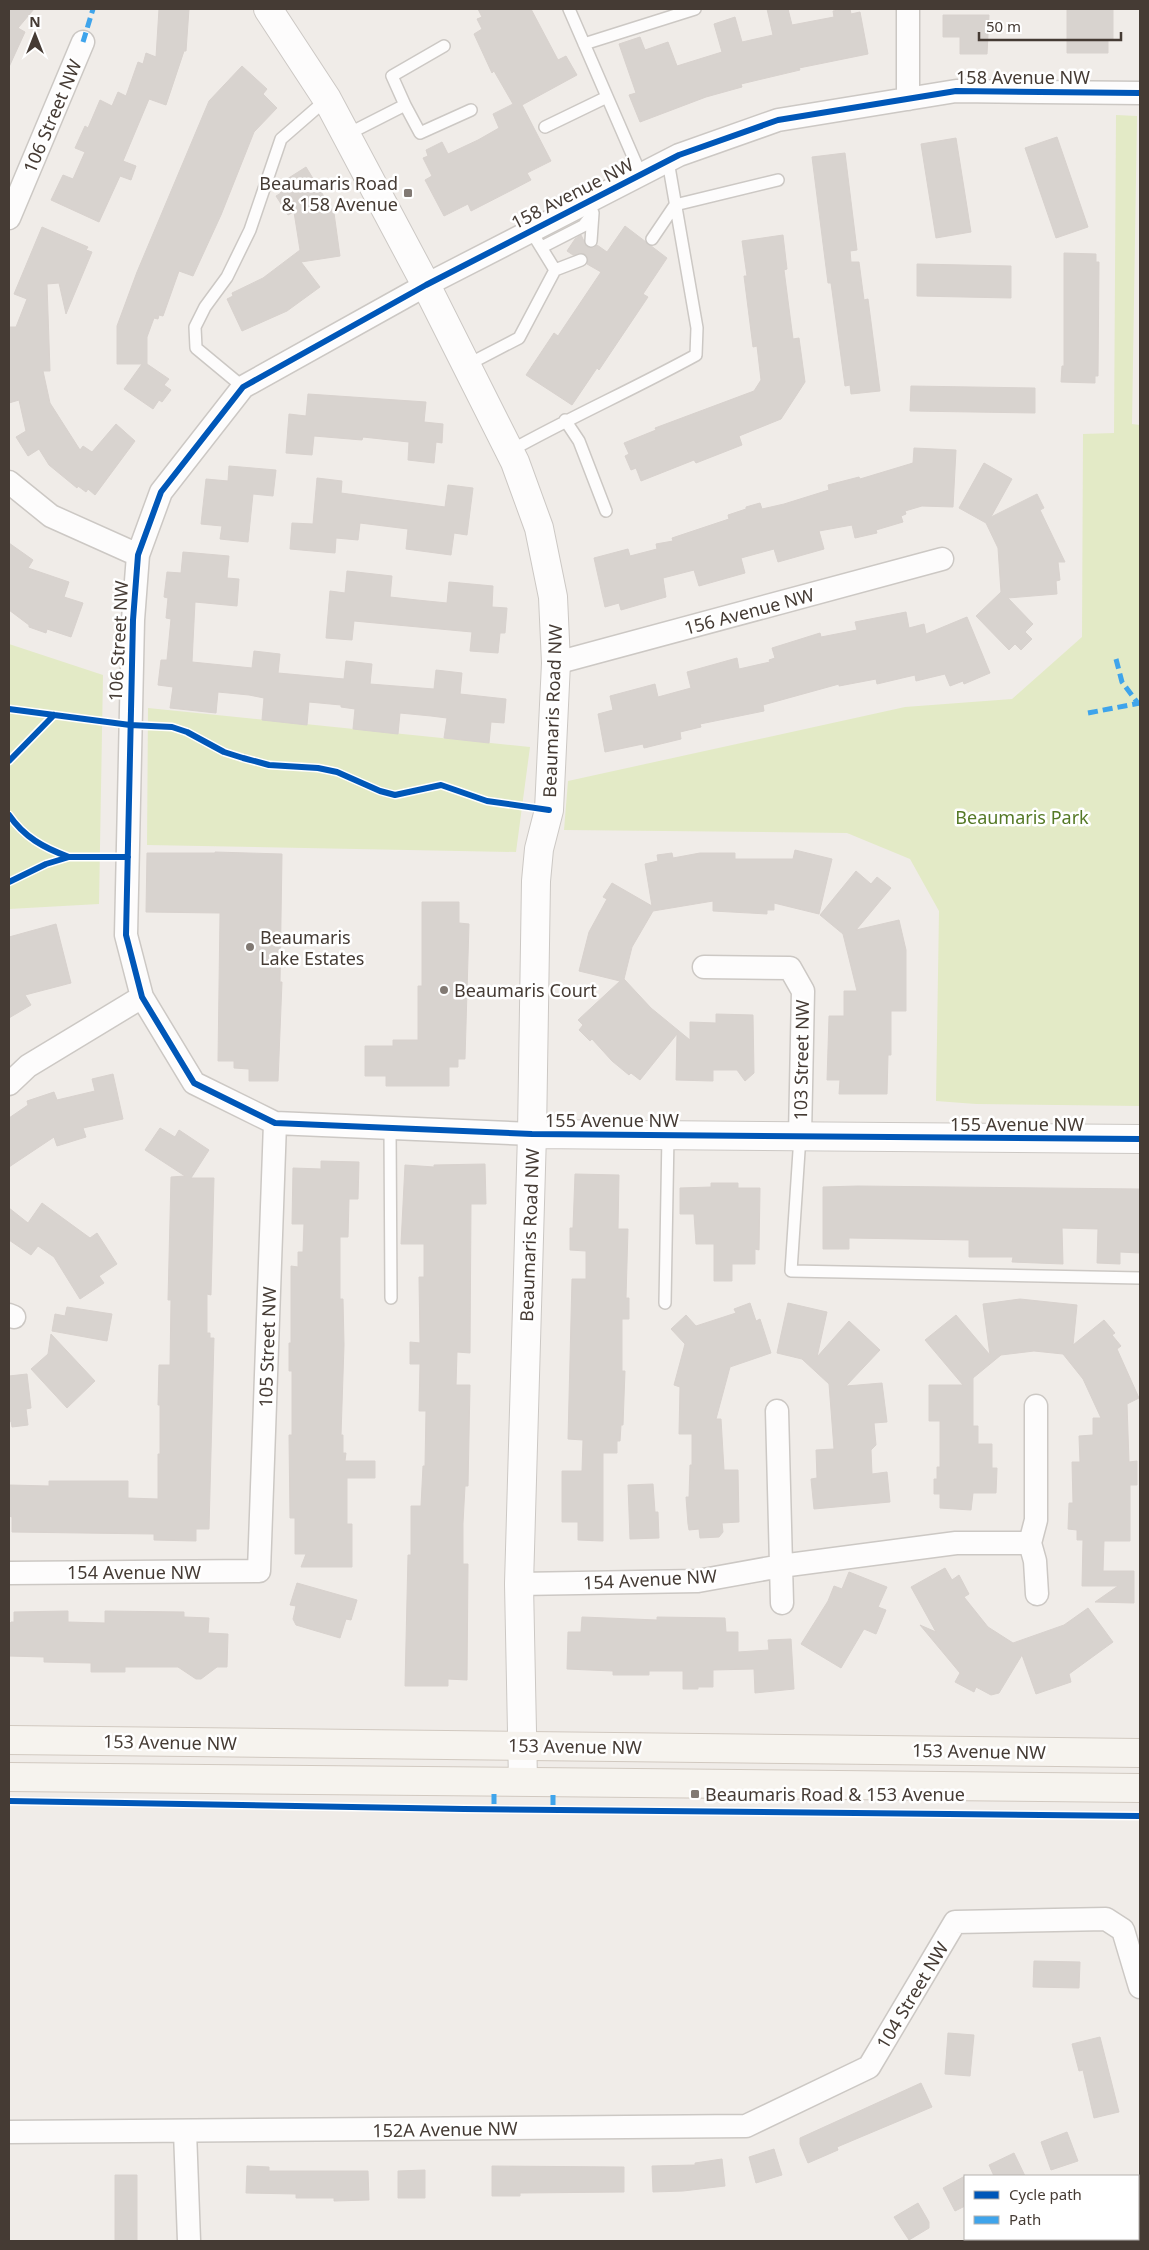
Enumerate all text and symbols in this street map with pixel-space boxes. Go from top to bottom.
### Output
north arrow [10,10,60,60]
scale bar [979,10,1122,42]
text: N [29,12,41,31]
text: 50 m [986,16,1021,36]
street label: 106 Street NW [17,55,87,176]
street label: 158 Avenue NW [956,65,1090,89]
street label: 158 Avenue NW [507,152,637,234]
place label: Beaumaris Road & 158 Avenue [259,171,398,216]
marker: Beaumaris Road & 158 Avenue [402,187,414,199]
street label: 106 Street NW [103,580,133,702]
street label: 156 Avenue NW [681,582,817,640]
street label: Beaumaris Road NW [537,624,567,798]
park label: Beaumaris Park [955,805,1089,829]
place label: Beaumaris Lake Estates [260,925,364,970]
marker: Beaumaris Lake Estates [244,941,256,953]
place label: Beaumaris Court [454,978,597,1002]
marker: Beaumaris Court [438,984,450,996]
street label: 103 Street NW [788,999,814,1121]
street label: 155 Avenue NW [545,1108,679,1132]
street label: 155 Avenue NW [950,1112,1084,1136]
street label: Beaumaris Road NW [514,1148,544,1322]
street label: 105 Street NW [253,1286,281,1408]
street label: 154 Avenue NW [67,1560,201,1584]
street label: 154 Avenue NW [583,1564,718,1594]
street label: 153 Avenue NW [103,1729,237,1755]
street label: 153 Avenue NW [508,1733,642,1759]
street label: 153 Avenue NW [912,1738,1046,1764]
place label: Beaumaris Road & 153 Avenue [705,1782,965,1806]
marker: Beaumaris Road & 153 Avenue [689,1788,701,1800]
street label: 104 Street NW [871,1937,954,2053]
street label: 152A Avenue NW [372,2116,518,2142]
legend [964,2175,1139,2240]
text: Cycle path [1009,2184,1082,2204]
text: Path [1009,2209,1041,2229]

